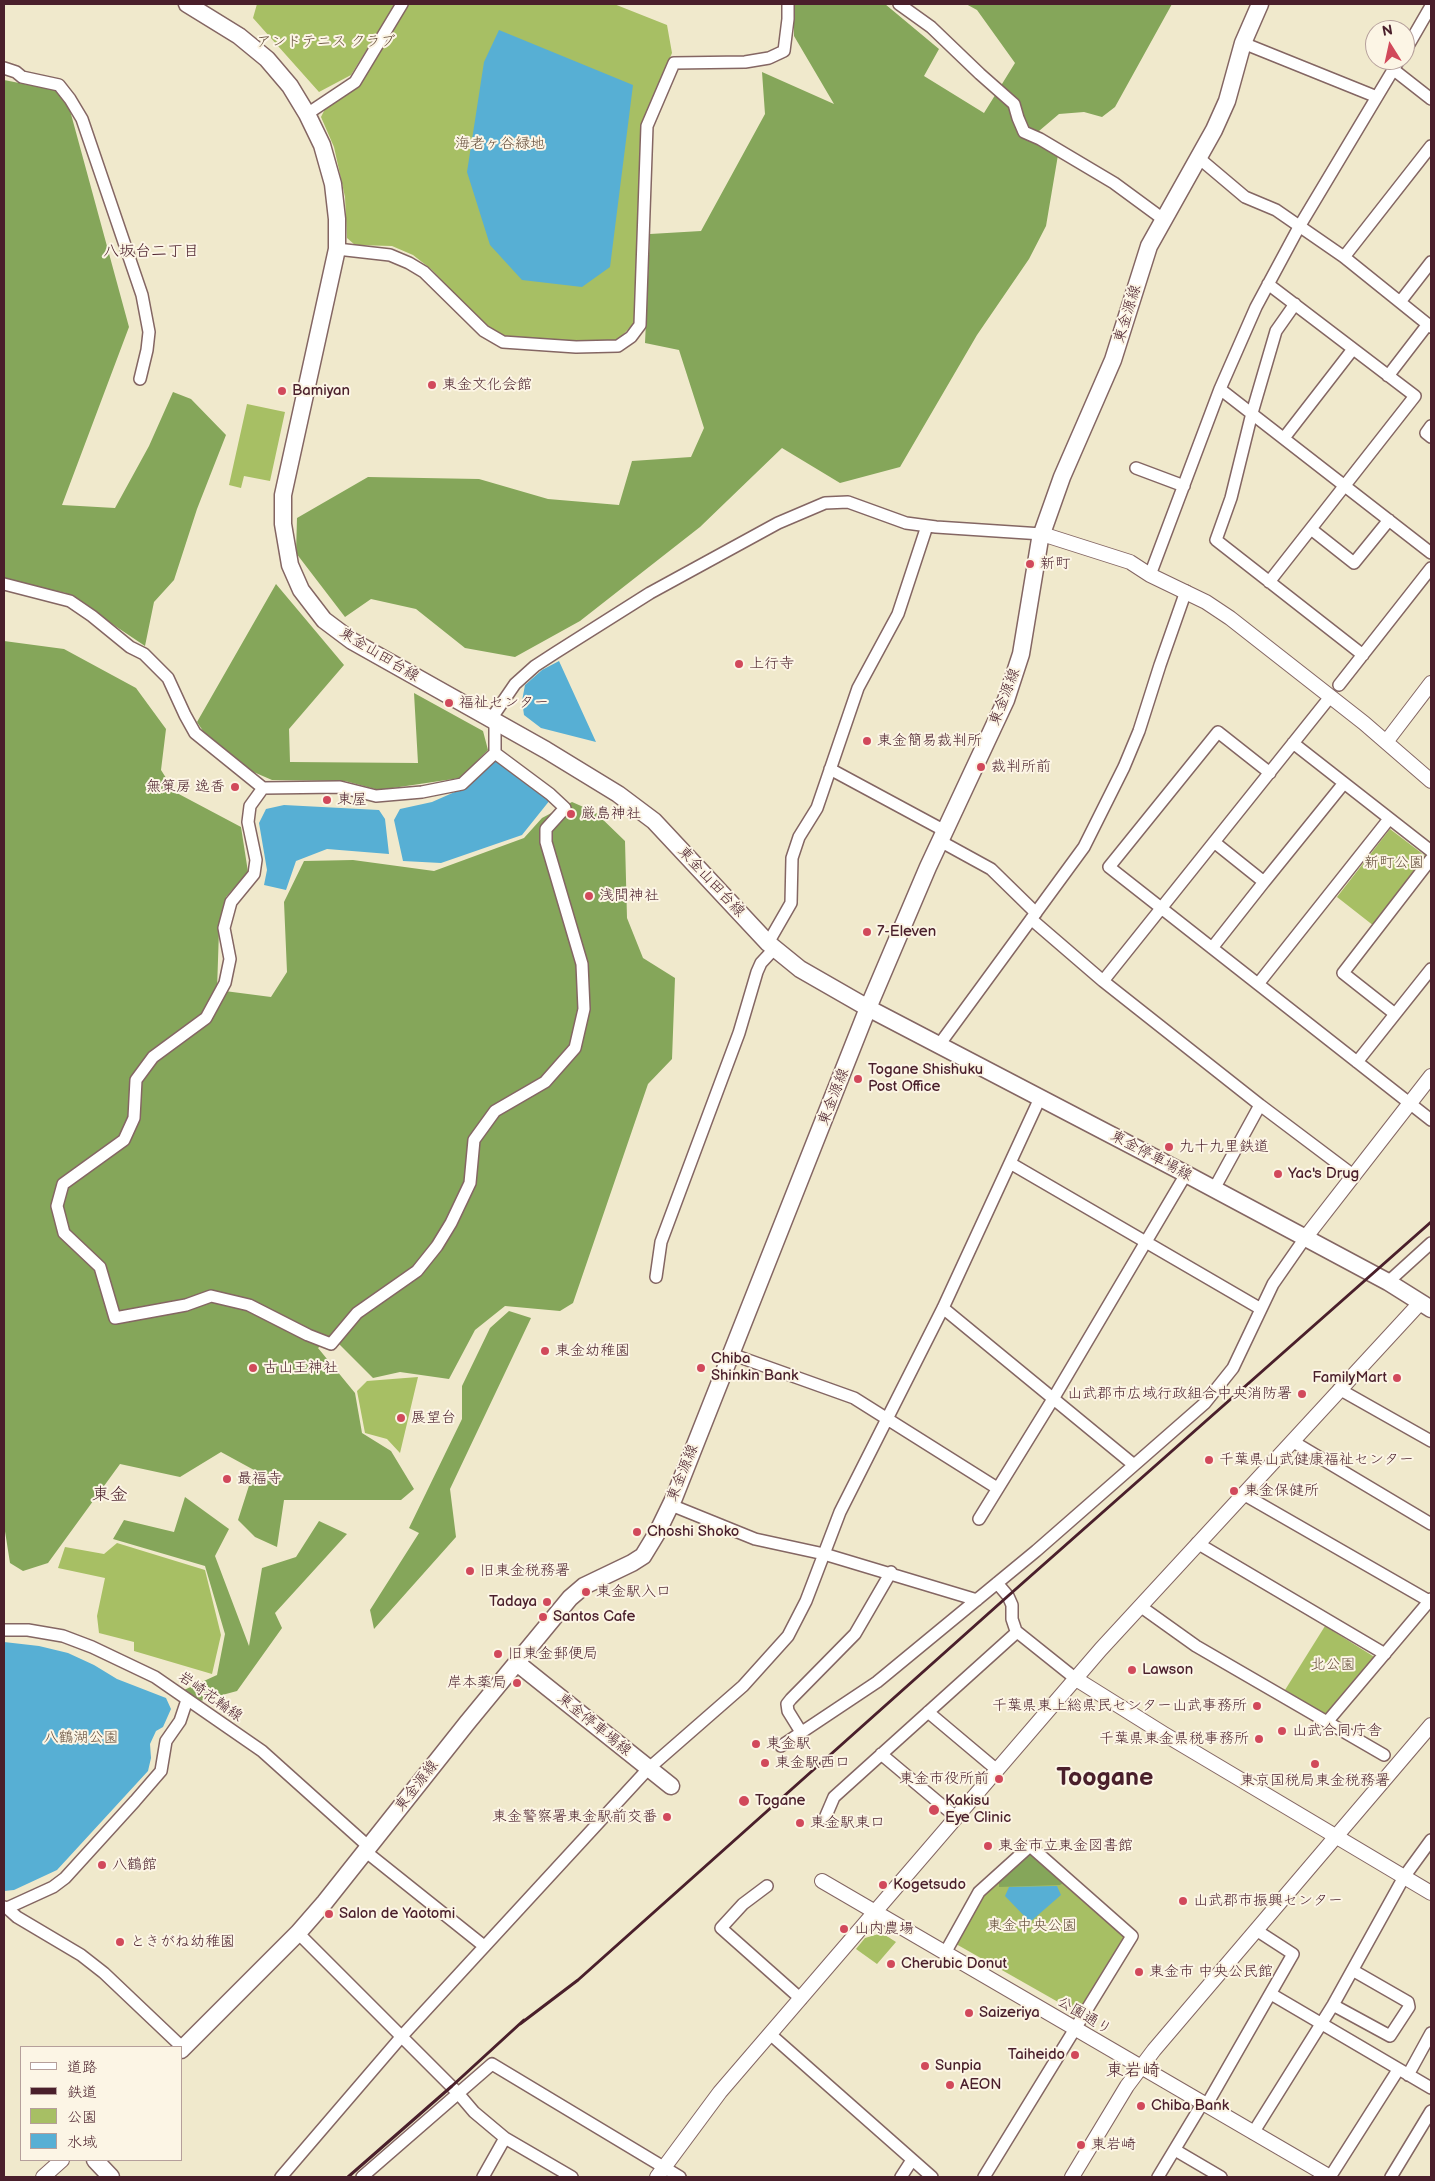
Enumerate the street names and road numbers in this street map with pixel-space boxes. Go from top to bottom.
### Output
street label: 東金源線 [1111,283,1145,345]
street label: 東金山田台線 [336,624,422,686]
street label: 東金源線 [986,666,1024,728]
street label: 東金山田台線 [674,843,748,921]
street label: 東金源線 [815,1066,853,1128]
street label: 東金停車場線 [1107,1127,1195,1185]
street label: 東金源線 [663,1442,703,1504]
street label: 岩崎花輪線 [174,1668,246,1726]
street label: 東金停車場線 [553,1690,635,1760]
street label: 東金源線 [391,1757,443,1815]
street label: 公園通り [1054,1993,1114,2039]

